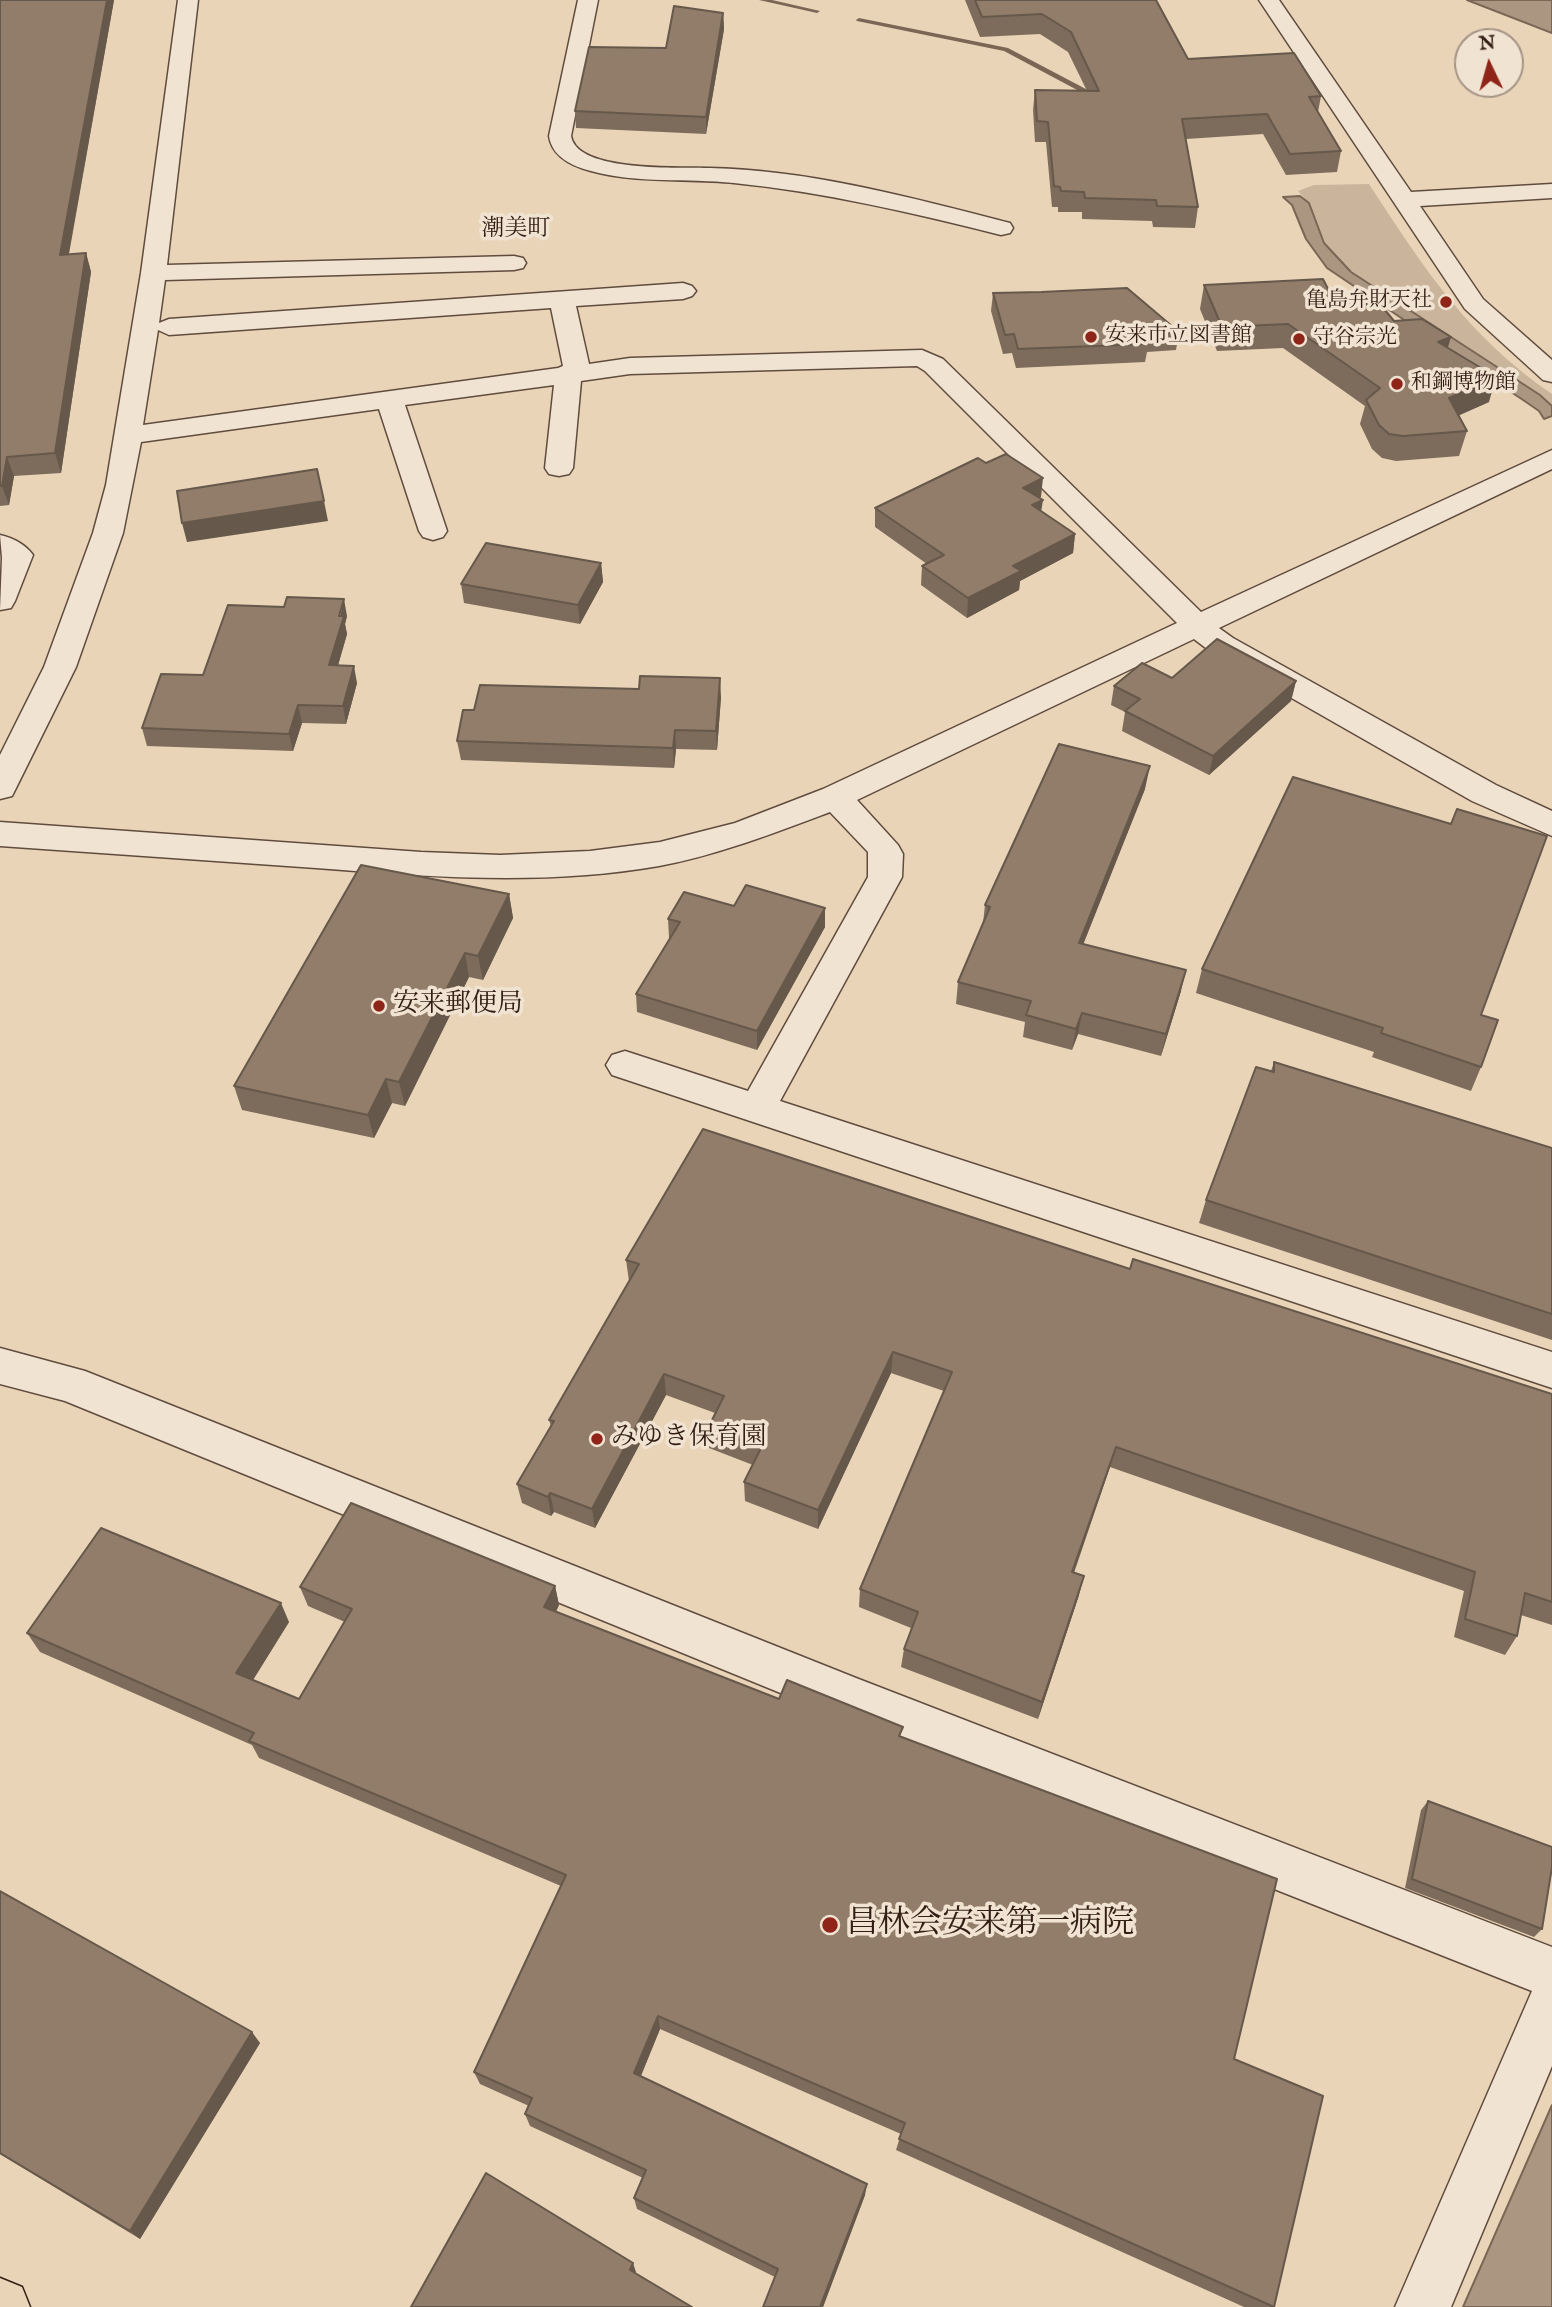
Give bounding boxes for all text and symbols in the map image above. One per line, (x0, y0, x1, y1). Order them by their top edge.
north arrow (1454, 28, 1524, 98)
text: N (1478, 31, 1497, 57)
district label: 潮美町 (482, 216, 550, 244)
place label: 亀島弁財天社 (1306, 289, 1432, 315)
marker: 亀島弁財天社 (1438, 294, 1454, 310)
place label: 安来市立図書館 (1105, 324, 1252, 350)
place label: 守谷宗光 (1313, 326, 1397, 352)
marker: 安来市立図書館 (1083, 329, 1099, 345)
marker: 守谷宗光 (1291, 331, 1307, 347)
place label: 和鋼博物館 (1411, 371, 1516, 397)
marker: 和鋼博物館 (1389, 376, 1405, 392)
place label: 安来郵便局 (393, 990, 523, 1022)
marker: 安来郵便局 (371, 998, 387, 1014)
place label: みゆき保育園 (611, 1423, 767, 1455)
marker: みゆき保育園 (589, 1431, 605, 1447)
place label: 昌林会安来第一病院 (846, 1906, 1134, 1944)
marker: 昌林会安来第一病院 (820, 1915, 840, 1935)

